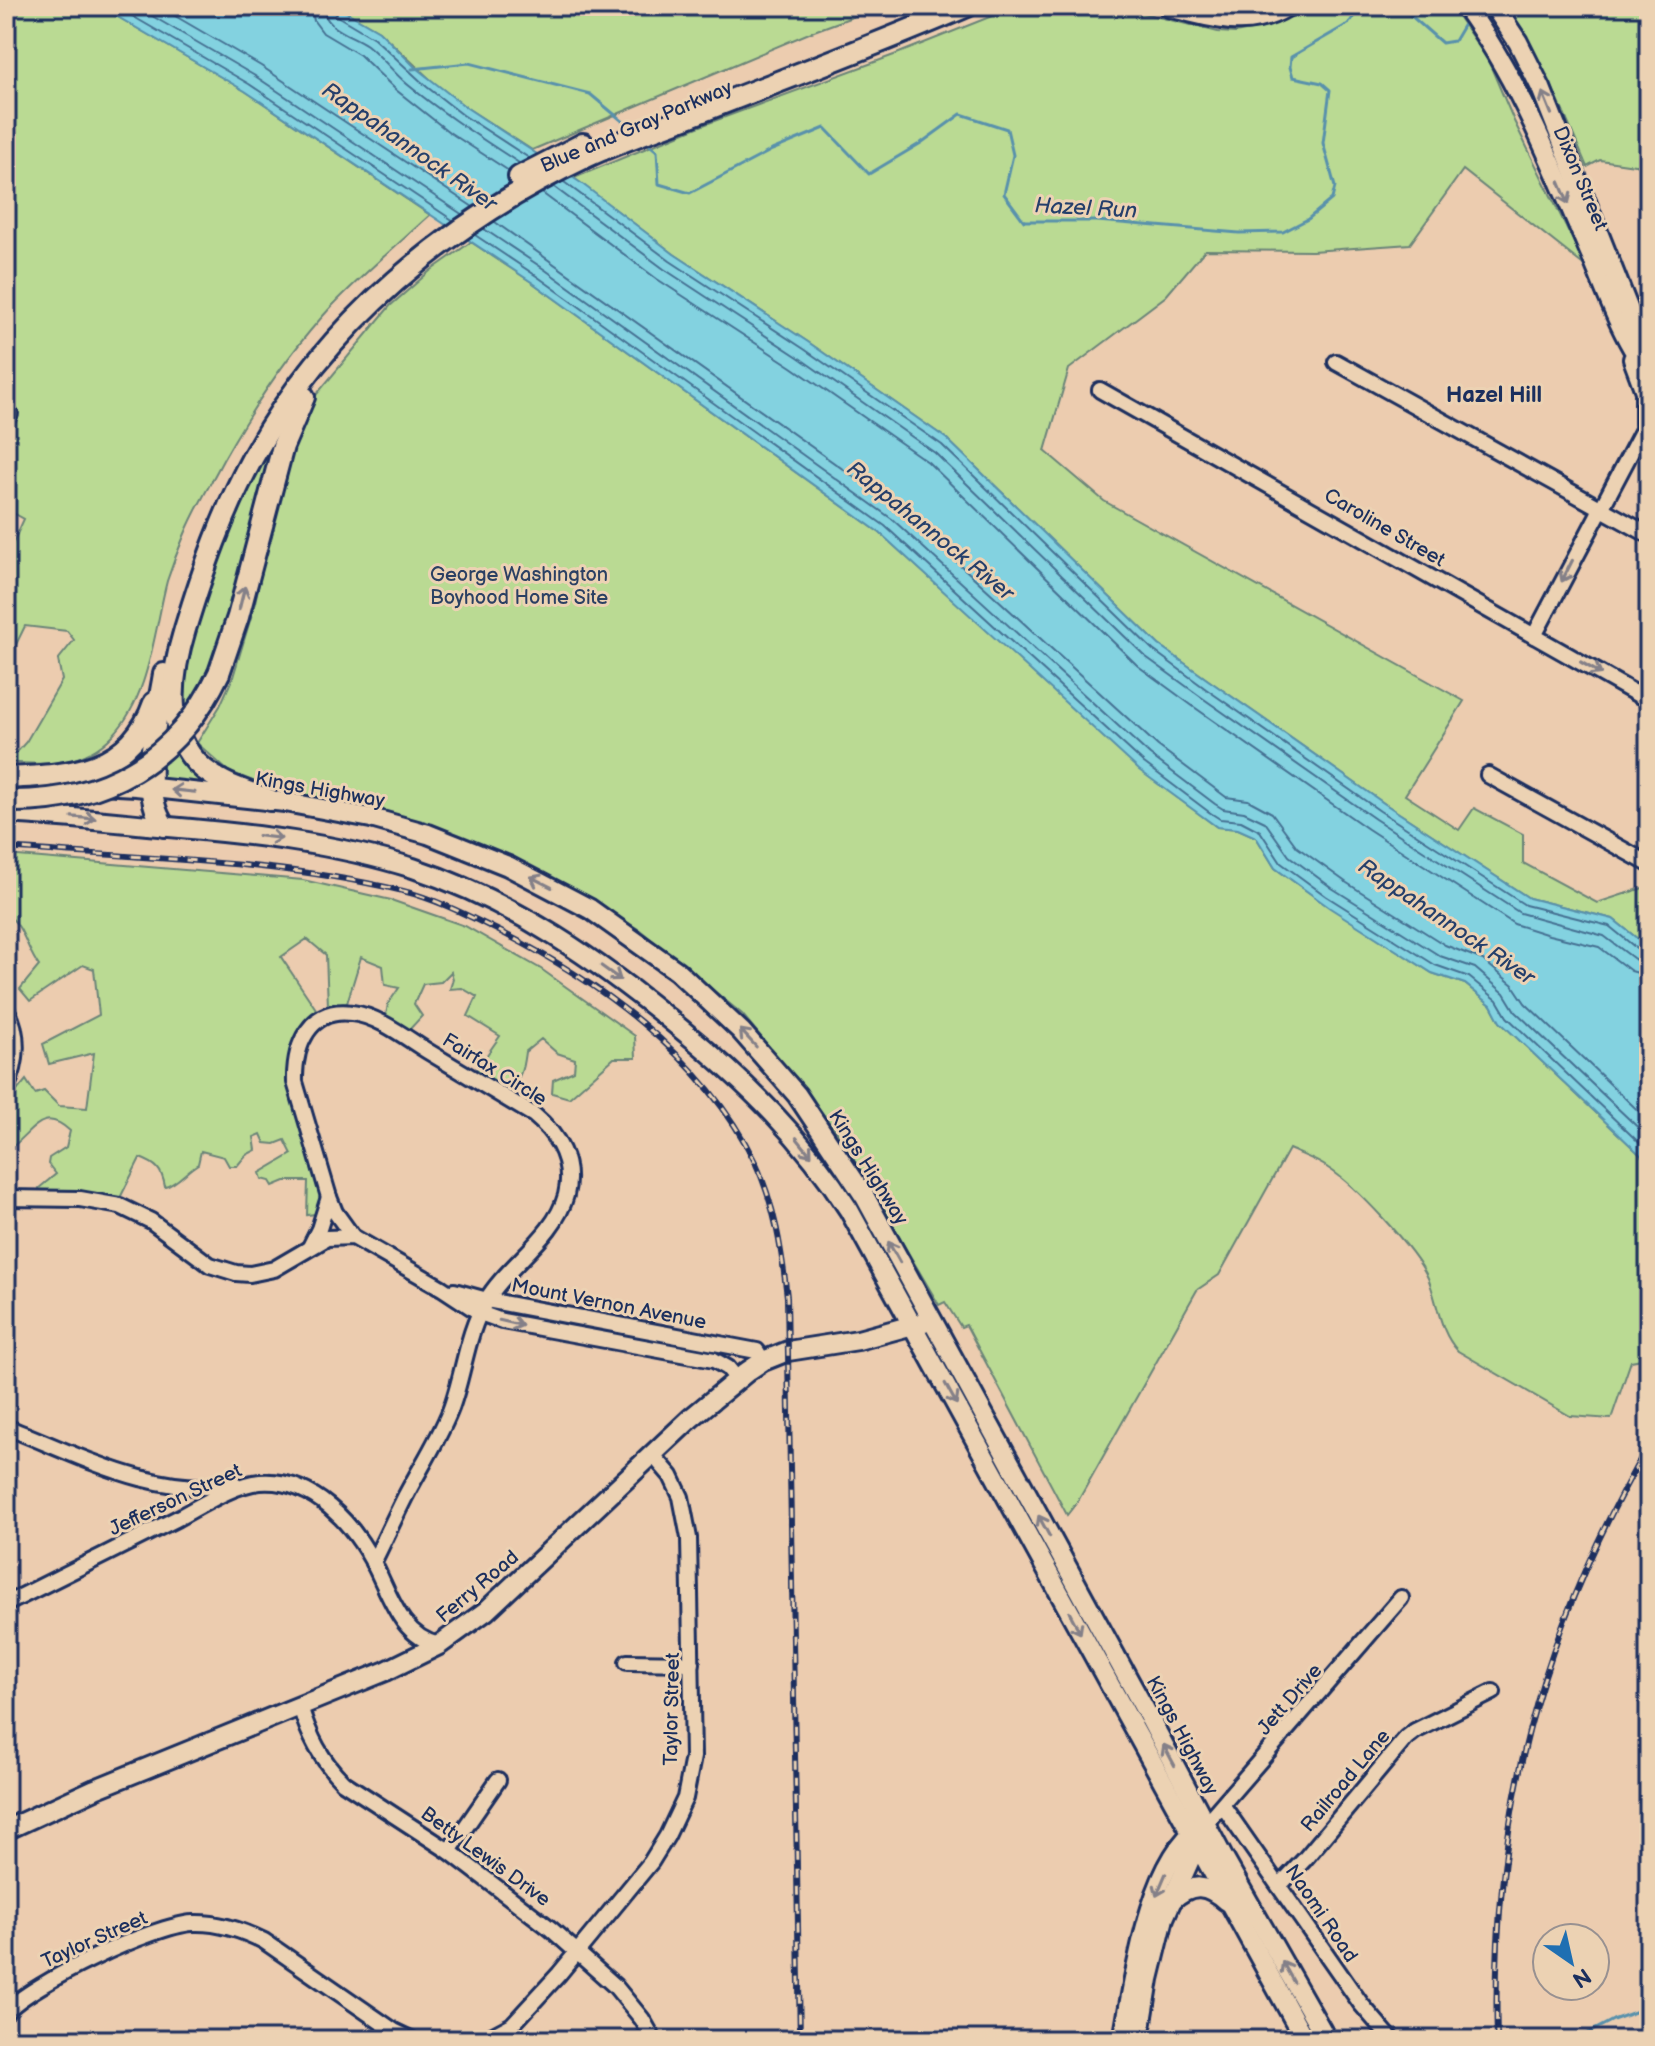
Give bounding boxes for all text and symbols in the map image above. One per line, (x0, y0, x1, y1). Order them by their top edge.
street label: Blue and Gray Parkway (537, 76, 736, 178)
water label: Rappahannock River (317, 77, 503, 219)
one-way arrow (1539, 91, 1553, 116)
street label: Dixon Street (1547, 123, 1613, 234)
one-way arrow (1558, 181, 1573, 205)
water label: Hazel Run (1034, 192, 1138, 225)
district label: Hazel Hill (1446, 382, 1542, 409)
water label: Rappahannock River (841, 455, 1021, 608)
street label: Caroline Street (1320, 483, 1449, 572)
one-way arrow (1559, 559, 1574, 583)
park label: George Washington Boyhood Home Site (430, 563, 608, 610)
one-way arrow (236, 586, 251, 612)
one-way arrow (1579, 661, 1603, 677)
street label: Kings Highway (253, 767, 386, 813)
one-way arrow (171, 784, 197, 799)
one-way arrow (70, 811, 97, 826)
one-way arrow (257, 830, 282, 845)
water label: Rappahannock River (1353, 853, 1541, 992)
one-way arrow (530, 874, 554, 890)
one-way arrow (600, 965, 622, 981)
street label: Fairfax Circle (438, 1028, 551, 1112)
one-way arrow (738, 1028, 757, 1048)
street label: Kings Highway (823, 1106, 913, 1229)
one-way arrow (795, 1136, 813, 1157)
one-way arrow (886, 1240, 902, 1264)
street label: Mount Vernon Avenue (509, 1273, 708, 1335)
one-way arrow (497, 1316, 523, 1331)
one-way arrow (944, 1382, 959, 1406)
street label: Jefferson Street (105, 1459, 246, 1541)
one-way arrow (1036, 1515, 1052, 1539)
street label: Ferry Road (432, 1545, 524, 1628)
one-way arrow (1068, 1610, 1083, 1634)
street label: Taylor Street (659, 1652, 685, 1766)
street label: Jett Drive (1252, 1659, 1327, 1740)
street label: Kings Highway (1141, 1672, 1223, 1799)
street label: Railroad Lane (1296, 1724, 1396, 1837)
one-way arrow (1160, 1743, 1176, 1767)
street label: Betty Lewis Drive (416, 1802, 555, 1912)
street label: Naomi Road (1280, 1860, 1363, 1967)
one-way arrow (1152, 1873, 1167, 1897)
street label: Taylor Street (38, 1906, 151, 1974)
north arrow (1531, 1922, 1611, 2002)
one-way arrow (1280, 1961, 1295, 1985)
text: N (1567, 1962, 1596, 1993)

